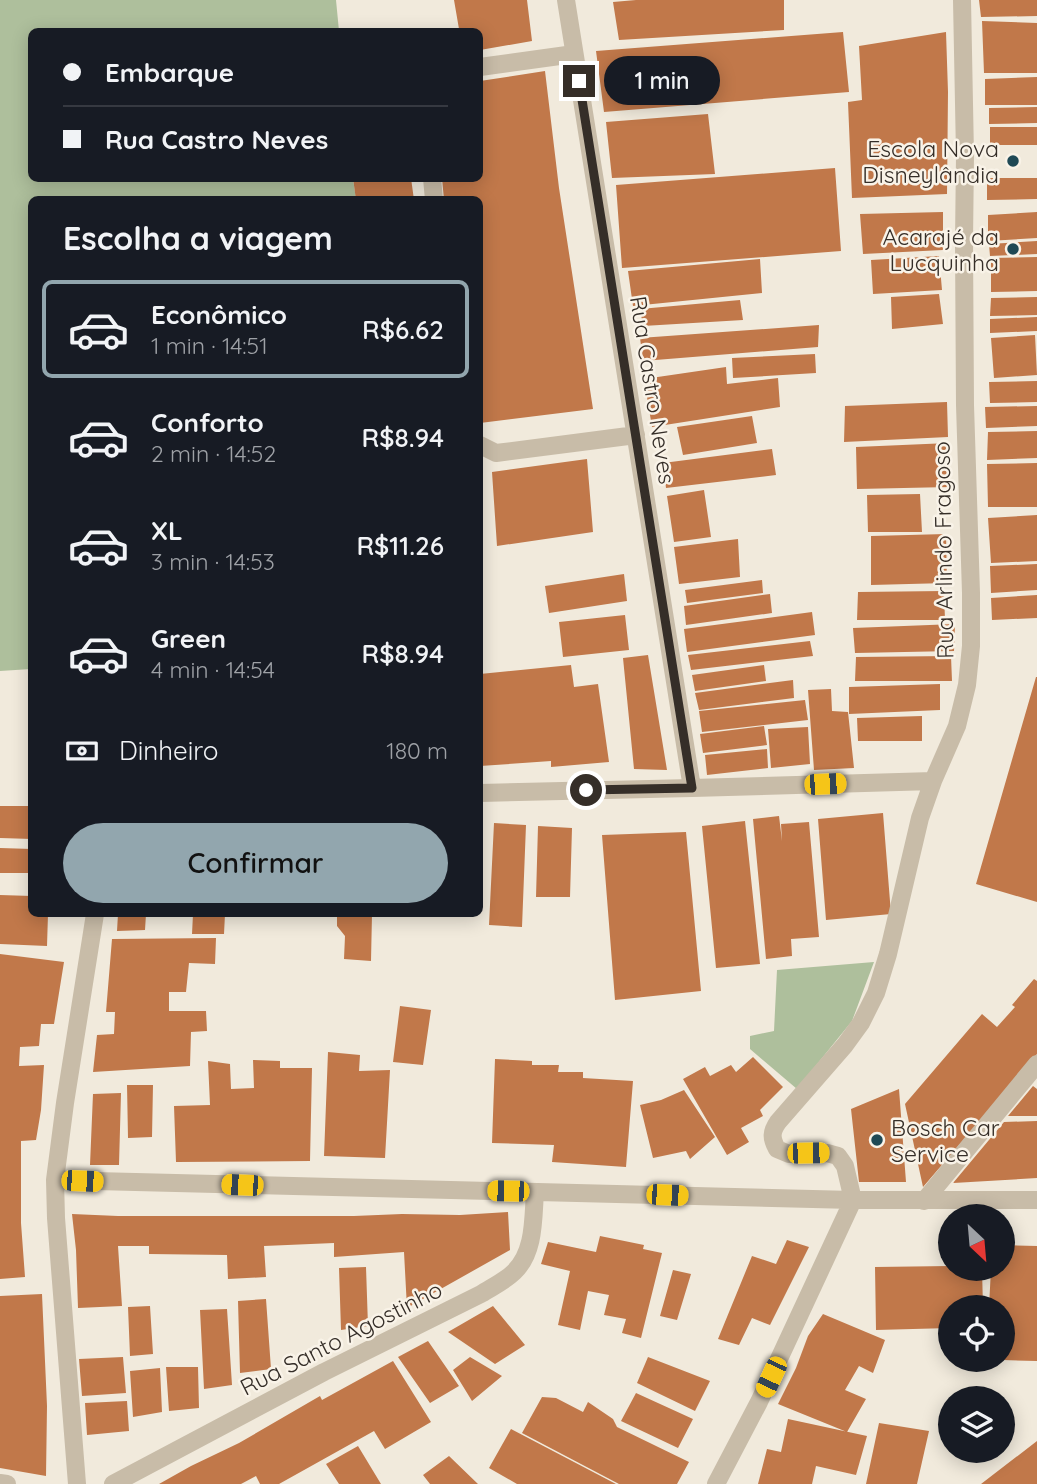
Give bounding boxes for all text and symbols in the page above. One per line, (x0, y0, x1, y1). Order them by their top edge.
text: Embarque (105, 56, 234, 89)
callout: 1 min (604, 56, 719, 106)
route end (563, 65, 595, 97)
text: 1 min (634, 66, 690, 95)
text: Rua Castro Neves (105, 123, 328, 156)
place label: Escola Nova Disneylândia (862, 134, 999, 189)
marker: Escola Nova Disneylândia (1005, 153, 1021, 169)
text: Escolha a viagem (63, 218, 333, 258)
place label: Acarajé da Lucquinha (882, 222, 999, 277)
marker: Acarajé da Lucquinha (1005, 241, 1021, 257)
street label: Rua Castro Neves (624, 294, 682, 486)
icon: car (67, 298, 130, 361)
text: Econômico (151, 298, 287, 331)
text: R$6.62 (362, 313, 444, 346)
text: 1 min · 14:51 (151, 331, 268, 360)
icon: car (67, 406, 130, 469)
text: Conforto (151, 406, 264, 439)
text: R$8.94 (362, 421, 444, 454)
text: 2 min · 14:52 (151, 439, 276, 468)
street label: Rua Arlindo Fragoso (927, 441, 959, 659)
icon: car (67, 514, 130, 577)
text: XL (151, 514, 183, 547)
text: R$11.26 (356, 529, 444, 562)
text: 3 min · 14:53 (151, 547, 275, 576)
icon: car (67, 622, 130, 685)
text: Green (151, 622, 226, 655)
text: R$8.94 (362, 637, 444, 670)
text: 4 min · 14:54 (151, 655, 275, 684)
icon: cash (63, 732, 101, 770)
text: Dinheiro (119, 734, 218, 767)
text: 180 m (386, 736, 448, 765)
car (804, 773, 847, 795)
route start (570, 774, 602, 806)
button: Confirmar (63, 823, 448, 903)
place label: Bosch Car Service (891, 1113, 1000, 1168)
marker: Bosch Car Service (869, 1132, 885, 1148)
car (787, 1142, 830, 1164)
car (61, 1170, 104, 1192)
car (221, 1174, 264, 1196)
car (487, 1180, 530, 1202)
car (646, 1184, 689, 1206)
north arrow (938, 1204, 1015, 1281)
map controls (938, 1204, 1015, 1463)
street label: Rua Santo Agostinho (235, 1274, 447, 1402)
button: locate (938, 1295, 1015, 1372)
car (753, 1354, 790, 1400)
button: layers (938, 1386, 1015, 1463)

